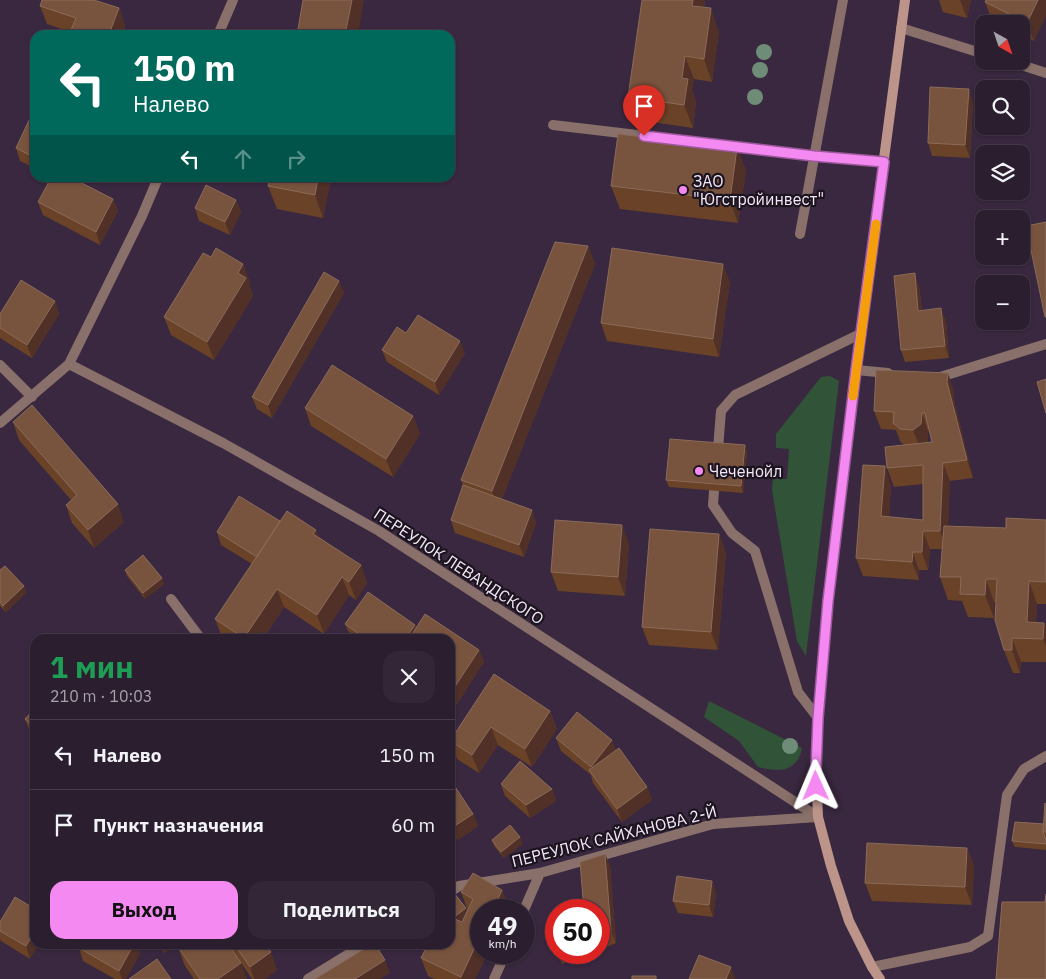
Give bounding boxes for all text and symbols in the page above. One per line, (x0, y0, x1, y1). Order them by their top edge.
north arrow (975, 15, 1030, 70)
map controls (975, 15, 1030, 330)
text: 150 m (133, 45, 236, 91)
icon: left (50, 50, 115, 115)
button: search (975, 80, 1030, 135)
pin (623, 85, 665, 136)
text: Налево (133, 89, 210, 118)
icon: arrive (630, 92, 658, 120)
icon: left (176, 145, 204, 173)
icon: ahead (229, 145, 257, 173)
icon: right (282, 145, 310, 173)
button: layers (975, 145, 1030, 200)
place label: ЗАО "Югстройинвест" (693, 171, 824, 209)
marker: ЗАО "Югстройинвест" (677, 184, 689, 196)
button: + (975, 210, 1030, 265)
button: − (975, 275, 1030, 330)
place label: Чеченойл (709, 461, 782, 481)
marker: Чеченойл (693, 465, 705, 477)
street label: ПЕРЕУЛОК ЛЕВАНДСКОГО (370, 504, 548, 628)
text: 1 мин (50, 647, 134, 686)
button: close (383, 651, 435, 703)
text: 210 m · 10:03 (50, 686, 152, 706)
icon: left (50, 741, 78, 769)
text: Налево (93, 743, 162, 767)
text: 150 m (380, 743, 435, 767)
position arrow (789, 759, 841, 811)
street label: ПЕРЕУЛОК САЙХАНОВА 2-Й (509, 801, 719, 871)
icon: arrive (50, 811, 78, 839)
text: Пункт назначения (93, 813, 264, 837)
text: 60 m (391, 813, 435, 837)
button: Выход (50, 881, 238, 939)
button: Поделиться (248, 881, 435, 939)
speed limit sign: 50 (545, 899, 610, 964)
text: 49 (487, 909, 518, 942)
text: km/h (488, 936, 517, 951)

